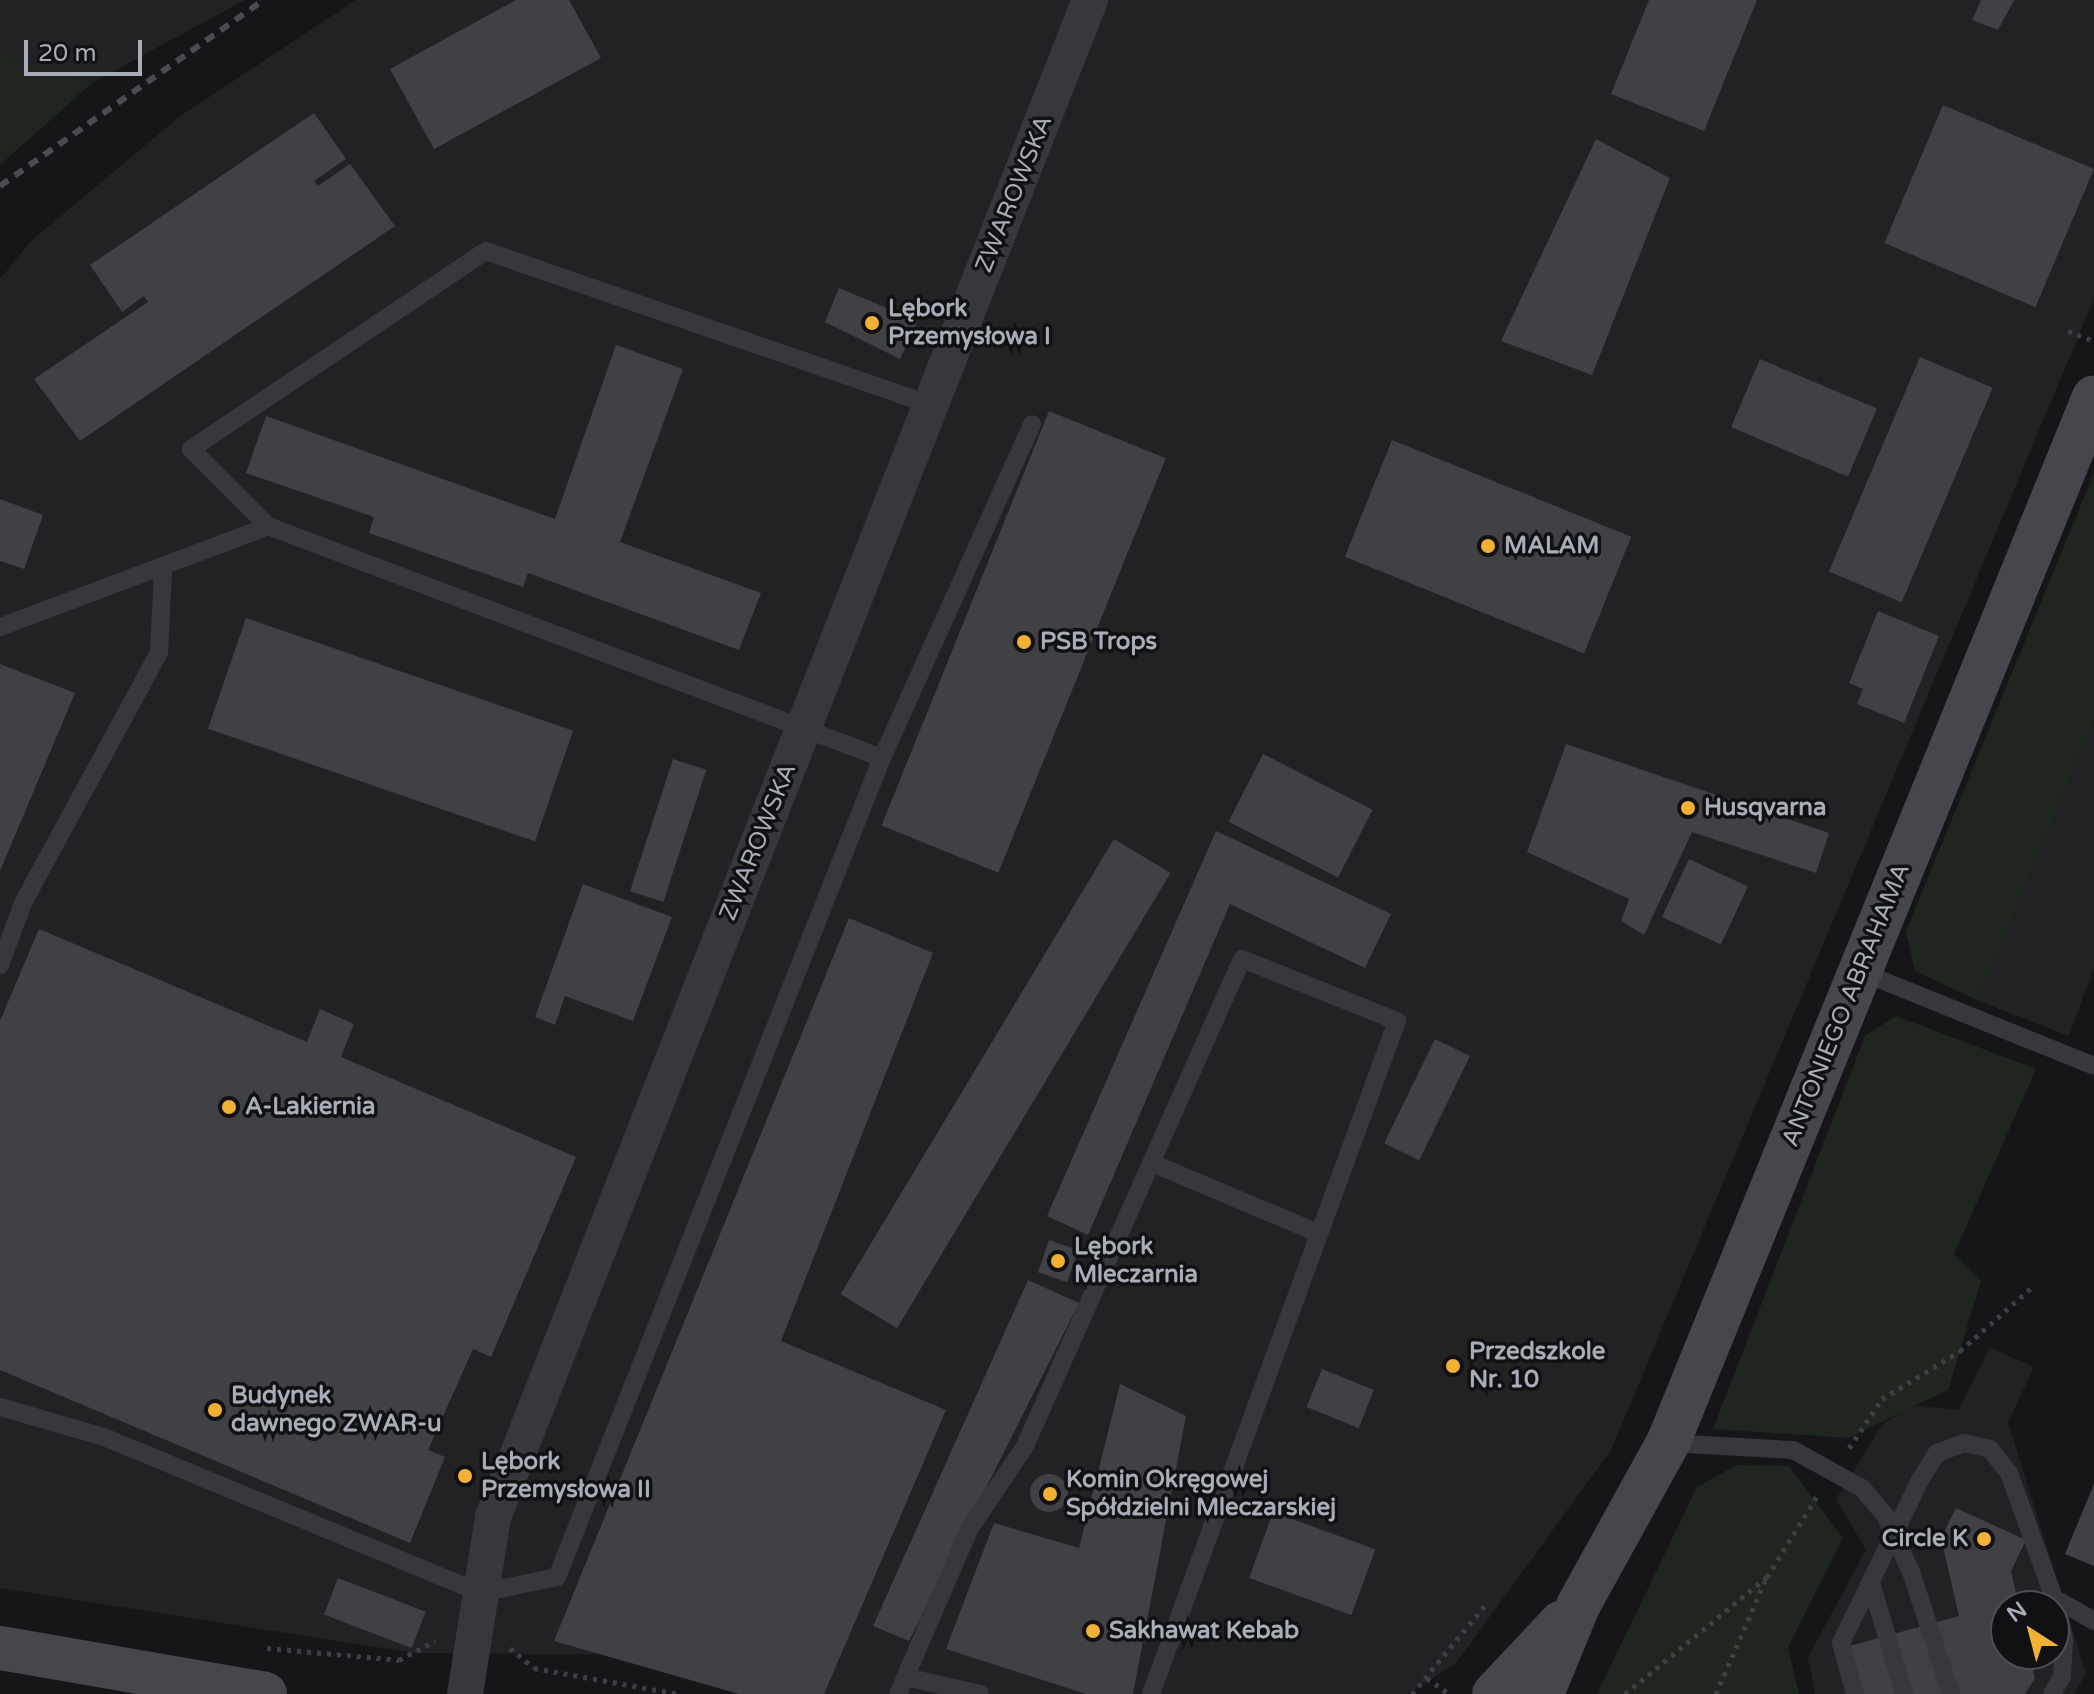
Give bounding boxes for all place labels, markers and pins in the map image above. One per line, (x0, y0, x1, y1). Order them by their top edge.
place label: Lębork Przemysłowa I (888, 295, 1051, 351)
marker: Lębork Przemysłowa I (863, 314, 881, 332)
place label: MALAM (1504, 532, 1600, 560)
marker: MALAM (1479, 537, 1497, 555)
place label: PSB Trops (1040, 628, 1157, 656)
marker: PSB Trops (1015, 633, 1033, 651)
place label: Husqvarna (1704, 794, 1826, 822)
marker: Husqvarna (1679, 799, 1697, 817)
place label: A-Lakiernia (245, 1093, 376, 1121)
marker: A-Lakiernia (220, 1098, 238, 1116)
place label: Lębork Mleczarnia (1074, 1233, 1198, 1289)
marker: Lębork Mleczarnia (1049, 1252, 1067, 1270)
place label: Przedszkole Nr. 10 (1469, 1338, 1605, 1394)
marker: Przedszkole Nr. 10 (1444, 1357, 1462, 1375)
place label: Budynek dawnego ZWAR-u (231, 1382, 442, 1438)
marker: Budynek dawnego ZWAR-u (206, 1401, 224, 1419)
place label: Lębork Przemysłowa II (481, 1448, 651, 1504)
place label: Komin Okręgowej Spółdzielni Mleczarskiej (1066, 1466, 1336, 1522)
marker: Lębork Przemysłowa II (456, 1467, 474, 1485)
marker: Komin Okręgowej Spółdzielni Mleczarskiej (1041, 1485, 1059, 1503)
place label: Circle K (1882, 1525, 1968, 1553)
marker: Circle K (1975, 1530, 1993, 1548)
place label: Sakhawat Kebab (1109, 1617, 1299, 1645)
marker: Sakhawat Kebab (1084, 1622, 1102, 1640)

